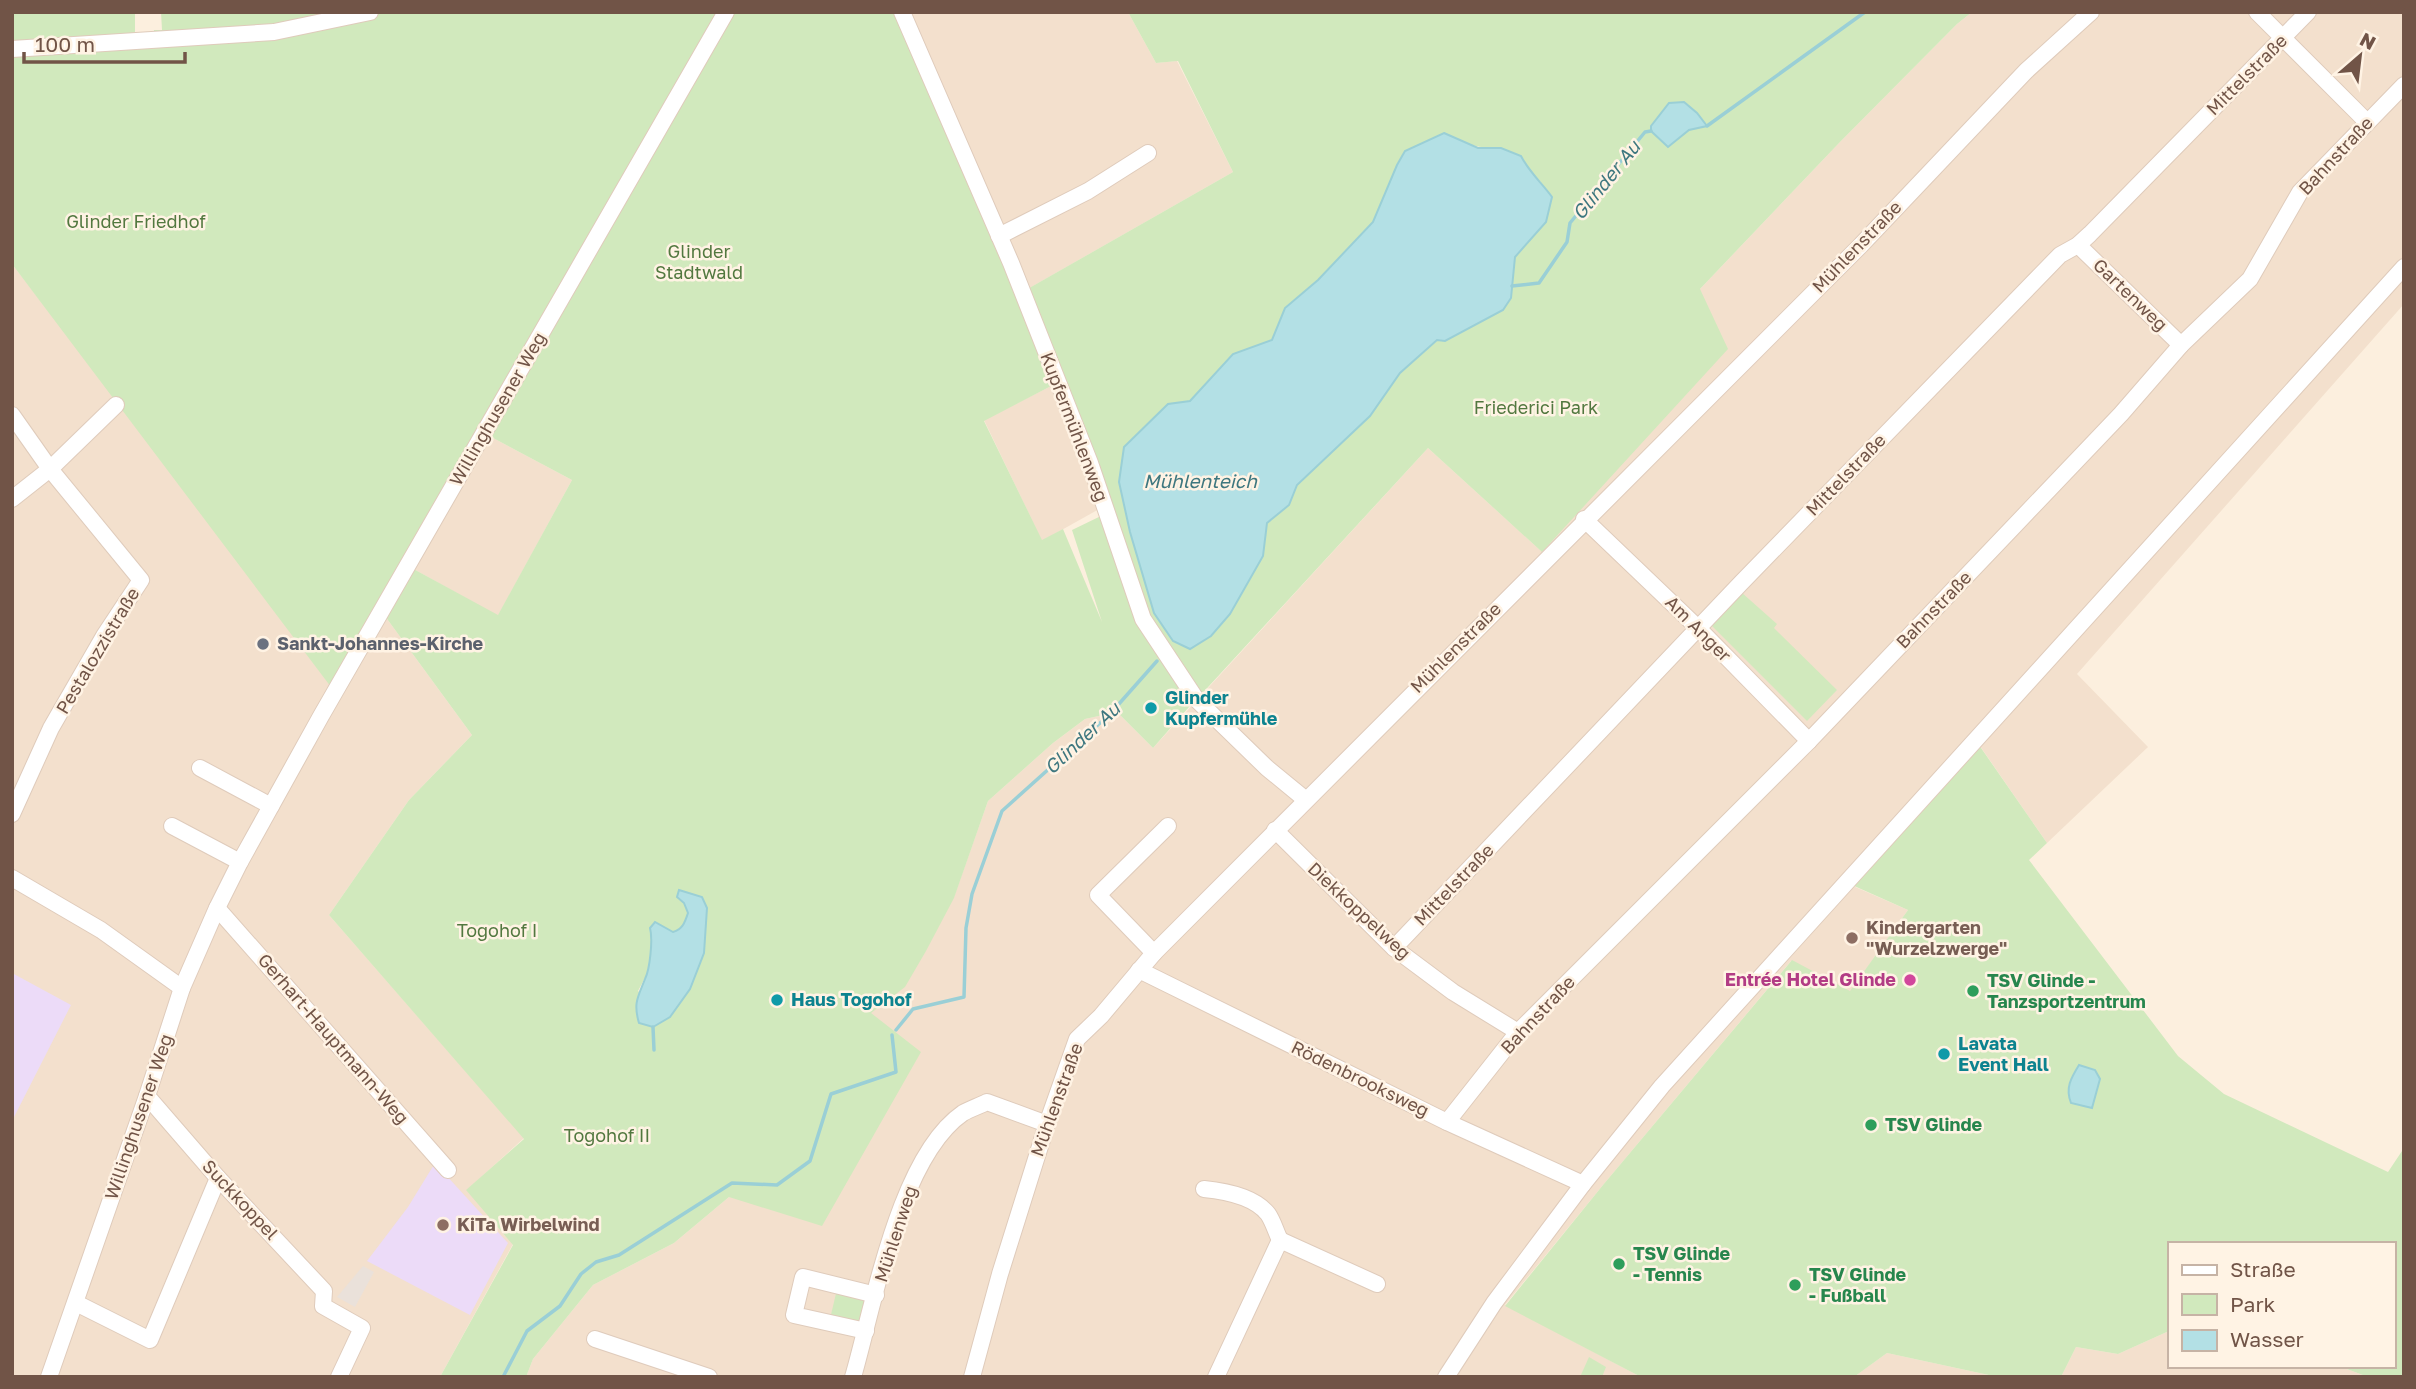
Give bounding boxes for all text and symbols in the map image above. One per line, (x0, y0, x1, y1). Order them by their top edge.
scale bar (24, 21, 186, 65)
north arrow (2325, 21, 2395, 91)
text: N (2356, 27, 2380, 54)
street label: Mittelstraße (2201, 29, 2291, 119)
text: 100 m (35, 31, 95, 57)
street label: Bahnstraße (2293, 112, 2377, 199)
water label: Glinder Au (1567, 134, 1645, 224)
street label: Mühlenstraße (1807, 196, 1906, 297)
park label: Glinder Friedhof (66, 210, 206, 232)
park label: Glinder Stadtwald (655, 240, 743, 283)
street label: Gartenweg (2089, 253, 2172, 335)
street label: Willinghusener Weg (444, 328, 550, 489)
street label: Kupfermühlenweg (1036, 349, 1114, 505)
park label: Friederici Park (1474, 396, 1598, 418)
street label: Mittelstraße (1801, 429, 1890, 520)
water label: Mühlenteich (1143, 469, 1258, 492)
street label: Bahnstraße (1891, 566, 1976, 653)
street label: Pestalozzistraße (51, 583, 143, 718)
street label: Am Anger (1661, 591, 1736, 666)
street label: Mühlenstraße (1405, 597, 1505, 697)
place label: Sankt-Johannes-Kirche (277, 632, 484, 654)
marker: Sankt-Johannes-Kirche (255, 636, 271, 652)
place label: Glinder Kupfermühle (1165, 686, 1278, 729)
water label: Glinder Au (1039, 696, 1125, 778)
marker: Glinder Kupfermühle (1143, 700, 1159, 716)
street label: Mittelstraße (1409, 839, 1498, 930)
street label: Diekkoppelweg (1304, 857, 1416, 964)
place label: Kindergarten "Wurzelzwerge" (1866, 916, 2007, 959)
park label: Togohof I (457, 919, 537, 941)
marker: Kindergarten "Wurzelzwerge" (1844, 930, 1860, 946)
street label: Gerhart-Hauptmann-Weg (254, 949, 414, 1128)
place label: Entrée Hotel Glinde (1725, 968, 1896, 990)
place label: TSV Glinde - Tanzsportzentrum (1987, 969, 2146, 1012)
street label: Bahnstraße (1495, 971, 1579, 1058)
marker: Entrée Hotel Glinde (1902, 972, 1918, 988)
marker: TSV Glinde - Tanzsportzentrum (1965, 983, 1981, 999)
place label: Haus Togohof (791, 988, 912, 1010)
marker: Haus Togohof (769, 992, 785, 1008)
street label: Willinghusener Weg (99, 1031, 177, 1202)
place label: Lavata Event Hall (1958, 1032, 2049, 1075)
street label: Rödenbrooksweg (1288, 1035, 1433, 1121)
street label: Mühlenstraße (1025, 1040, 1087, 1159)
marker: Lavata Event Hall (1936, 1046, 1952, 1062)
place label: TSV Glinde (1885, 1113, 1982, 1135)
marker: TSV Glinde (1863, 1117, 1879, 1133)
park label: Togohof II (564, 1124, 650, 1146)
street label: Suckkoppel (198, 1155, 283, 1244)
street label: Mühlenweg (869, 1183, 921, 1285)
place label: KiTa Wirbelwind (457, 1213, 600, 1235)
marker: KiTa Wirbelwind (435, 1217, 451, 1233)
place label: TSV Glinde - Tennis (1633, 1242, 1730, 1285)
legend (2168, 1242, 2395, 1368)
marker: TSV Glinde - Tennis (1611, 1256, 1627, 1272)
text: Straße (2230, 1256, 2296, 1282)
place label: TSV Glinde - Fußball (1809, 1263, 1906, 1306)
marker: TSV Glinde - Fußball (1787, 1277, 1803, 1293)
text: Park (2230, 1291, 2276, 1317)
text: Wasser (2230, 1326, 2304, 1352)

